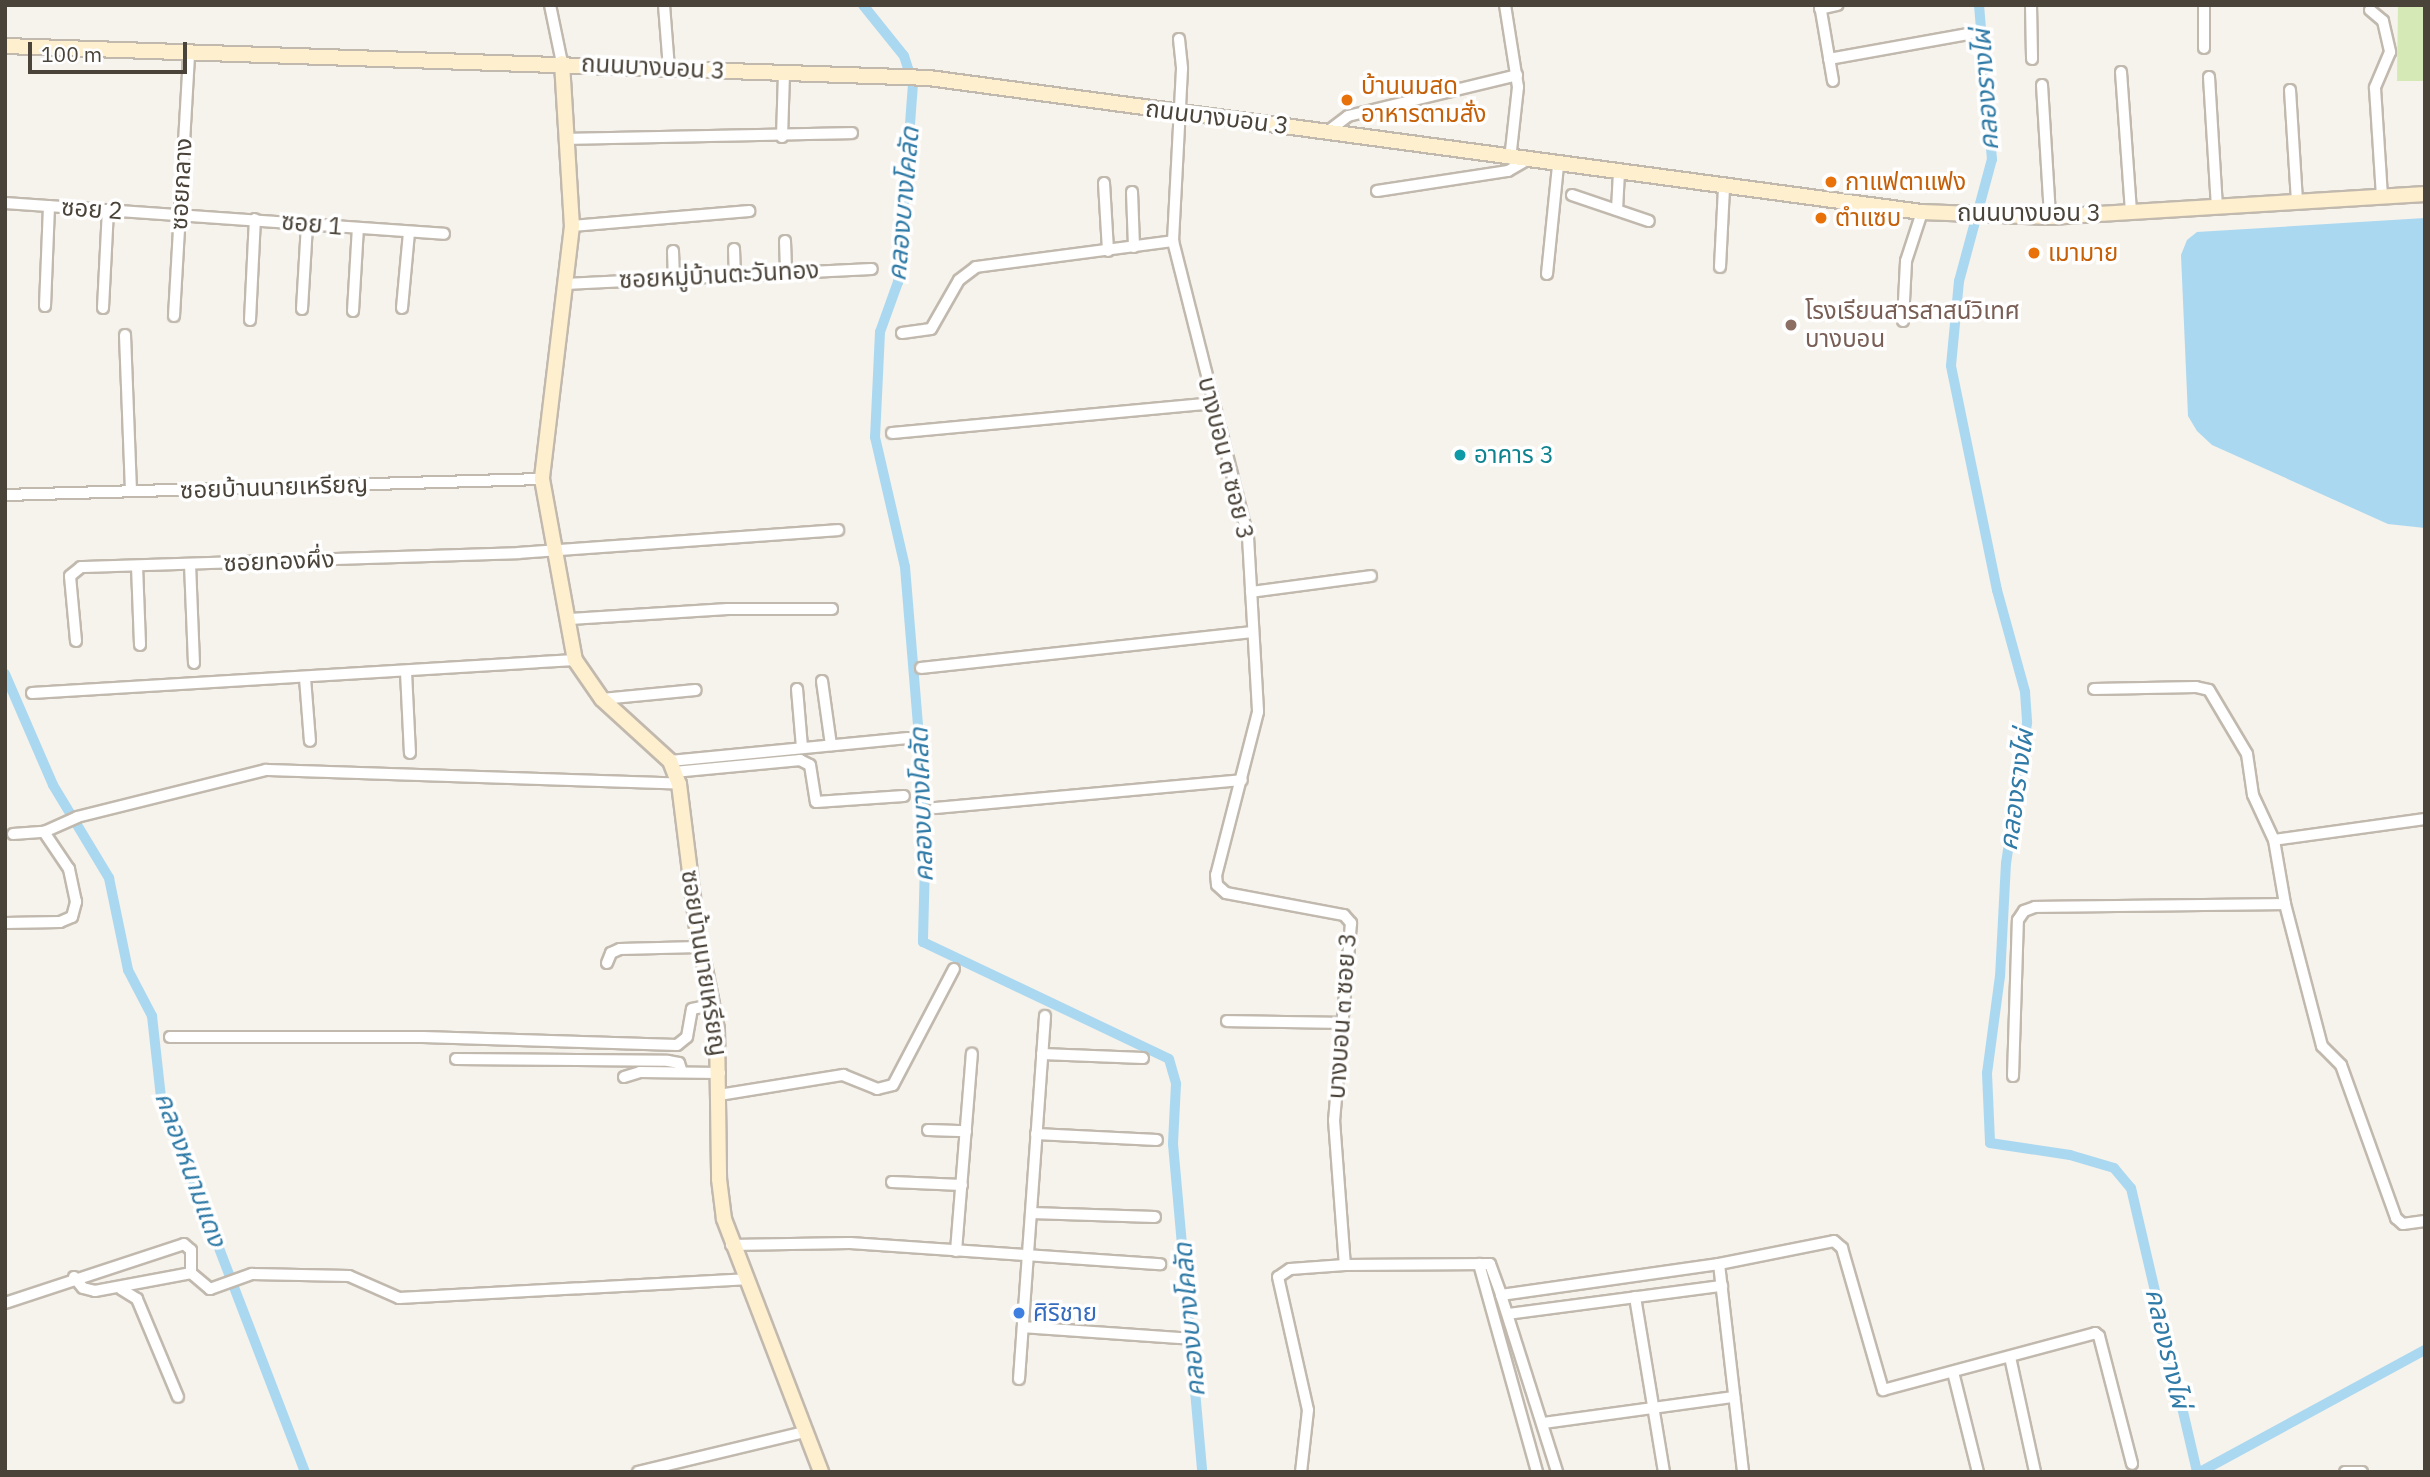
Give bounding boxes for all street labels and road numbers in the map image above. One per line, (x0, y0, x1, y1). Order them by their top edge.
street label: ถนนบางบอน 3 (580, 49, 726, 85)
street label: ถนนบางบอน 3 (1144, 94, 1290, 140)
street label: ซอยกลาง (164, 137, 198, 231)
street label: ซอย 2 (60, 192, 124, 226)
street label: ถนนบางบอน 3 (1957, 199, 2101, 227)
street label: ซอย 1 (280, 207, 344, 241)
street label: ซอยหมู่บ้านตะวันทอง (618, 255, 820, 295)
street label: บางบอน ๓ ซอย 3 (1192, 374, 1260, 542)
street label: ซอยบ้านนายเหรียญ (180, 469, 368, 505)
street label: ซอยทองผึ่ง (223, 545, 335, 577)
street label: ซอยบ้านนายเหรียญ (675, 868, 733, 1058)
street label: บางบอน ๓ ซอย 3 (1322, 932, 1362, 1100)

